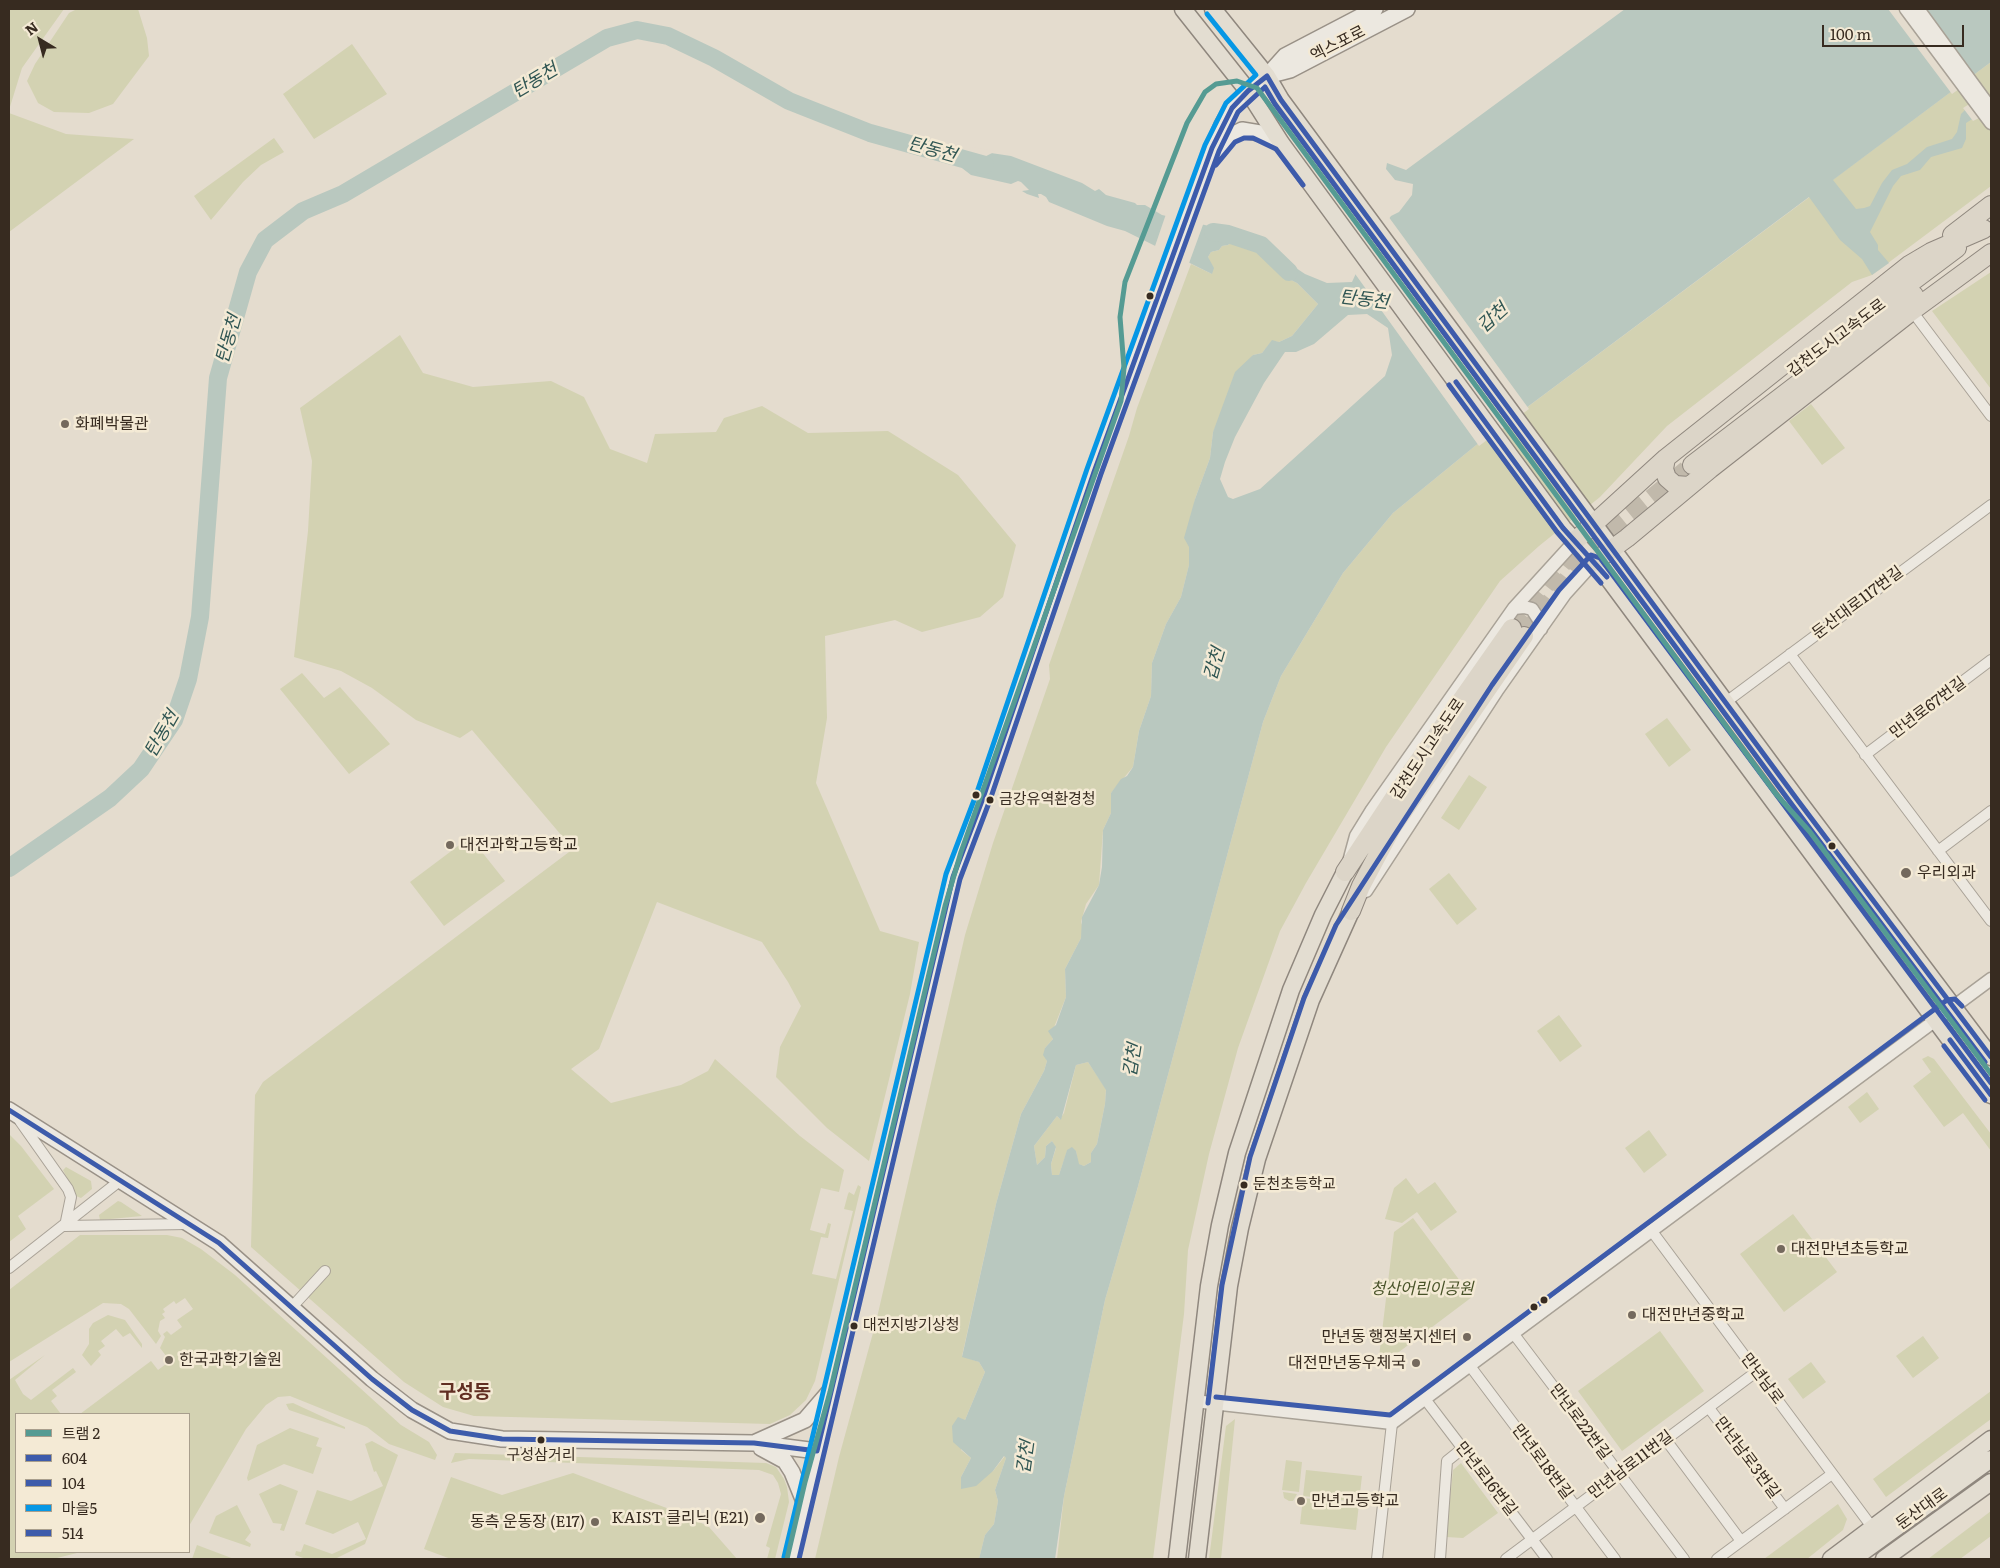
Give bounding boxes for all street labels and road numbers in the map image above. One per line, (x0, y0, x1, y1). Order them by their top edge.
street label: 엑스포로 (1307, 22, 1369, 66)
street label: 갑천도시고속도로 (1784, 295, 1890, 381)
street label: 둔산대로117번길 (1809, 563, 1907, 643)
street label: 만년로67번길 (1886, 673, 1970, 743)
street label: 갑천도시고속도로 (1387, 695, 1469, 803)
street label: 만년남로 (1737, 1350, 1787, 1408)
street label: 만년로22번길 (1545, 1380, 1615, 1464)
street label: 만년남로3번길 (1710, 1413, 1784, 1503)
street label: 만년로18번길 (1508, 1421, 1576, 1503)
street label: 만년남로11번길 (1585, 1427, 1677, 1503)
street label: 만년로16번길 (1451, 1438, 1521, 1520)
street label: 둔산대로 (1893, 1484, 1951, 1534)

